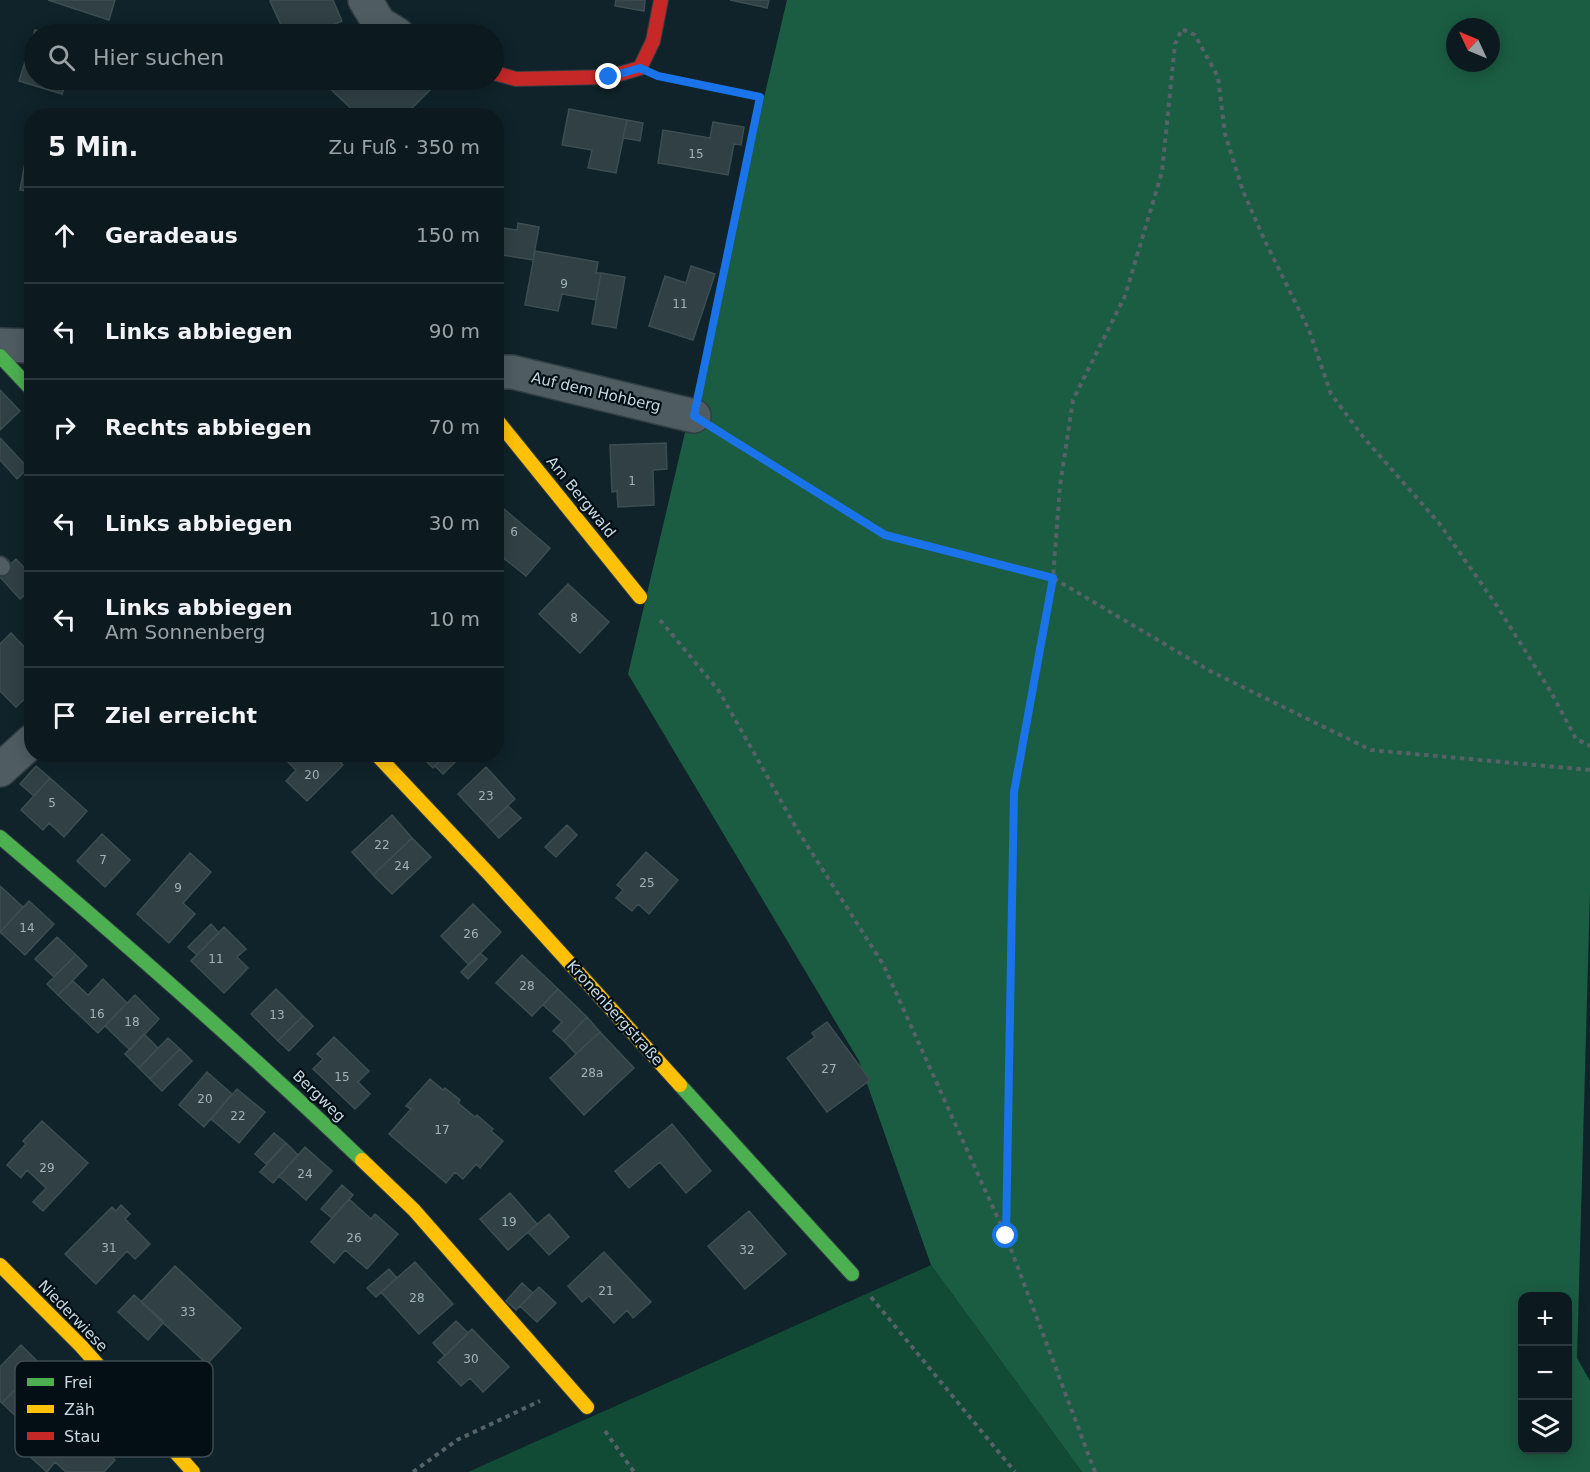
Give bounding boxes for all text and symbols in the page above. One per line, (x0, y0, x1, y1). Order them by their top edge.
north arrow (1446, 18, 1500, 72)
search box (24, 24, 504, 90)
icon: search (45, 41, 78, 74)
text: Hier suchen (93, 45, 224, 70)
route end (595, 63, 621, 89)
text: 5 Min. (48, 132, 138, 162)
text: Zu Fuß · 350 m (328, 135, 480, 159)
house number: 15 (688, 147, 704, 161)
icon: ahead (48, 219, 81, 252)
text: Geradeaus (105, 223, 238, 248)
text: 150 m (416, 223, 480, 247)
house number: 9 (560, 277, 568, 291)
house number: 11 (672, 297, 688, 311)
icon: left (48, 315, 81, 348)
text: Links abbiegen (105, 319, 293, 344)
text: 90 m (429, 319, 480, 343)
street label: Auf dem Hohberg (530, 368, 662, 416)
icon: right (48, 411, 81, 444)
text: Rechts abbiegen (105, 415, 312, 440)
text: 70 m (429, 415, 480, 439)
street label: Am Bergwald (543, 453, 619, 541)
house number: 1 (628, 474, 636, 488)
icon: left (48, 507, 81, 540)
text: Links abbiegen (105, 511, 293, 536)
text: 30 m (429, 511, 480, 535)
house number: 6 (510, 525, 518, 539)
text: Links abbiegen (105, 595, 293, 620)
icon: left (48, 603, 81, 636)
text: 10 m (429, 607, 480, 631)
house number: 8 (570, 611, 578, 625)
text: Am Sonnenberg (105, 620, 265, 644)
icon: arrive (48, 699, 81, 732)
text: Ziel erreicht (105, 703, 257, 728)
house number: 20 (304, 768, 320, 782)
house number: 23 (478, 789, 494, 803)
house number: 5 (48, 796, 56, 810)
house number: 22 (374, 838, 390, 852)
house number: 7 (99, 853, 107, 867)
house number: 24 (394, 859, 410, 873)
house number: 25 (639, 876, 655, 890)
house number: 9 (174, 881, 182, 895)
house number: 14 (19, 921, 35, 935)
house number: 26 (463, 927, 479, 941)
house number: 11 (208, 952, 224, 966)
street label: Kronenbergstraße (563, 957, 667, 1069)
house number: 28 (519, 979, 535, 993)
house number: 16 (89, 1007, 105, 1021)
house number: 13 (269, 1008, 285, 1022)
house number: 18 (124, 1015, 140, 1029)
house number: 27 (821, 1062, 837, 1076)
house number: 28a (581, 1066, 603, 1080)
street label: Bergweg (289, 1067, 349, 1125)
house number: 15 (334, 1070, 350, 1084)
house number: 20 (197, 1092, 213, 1106)
house number: 22 (230, 1109, 246, 1123)
house number: 17 (434, 1123, 450, 1137)
house number: 29 (39, 1161, 55, 1175)
house number: 24 (297, 1167, 313, 1181)
house number: 19 (501, 1215, 517, 1229)
route start (992, 1222, 1018, 1248)
house number: 26 (346, 1231, 362, 1245)
house number: 31 (101, 1241, 117, 1255)
house number: 32 (739, 1243, 755, 1257)
street label: Niederwiese (34, 1277, 112, 1355)
house number: 21 (598, 1284, 614, 1298)
house number: 28 (409, 1291, 425, 1305)
map controls (1518, 1292, 1572, 1454)
button: + (1518, 1292, 1572, 1346)
house number: 33 (180, 1305, 196, 1319)
button: − (1518, 1346, 1572, 1400)
house number: 30 (463, 1352, 479, 1366)
legend (15, 1361, 213, 1457)
text: Frei (64, 1373, 93, 1392)
text: Zäh (64, 1400, 95, 1419)
button: layers (1518, 1400, 1572, 1454)
text: Stau (64, 1427, 100, 1446)

